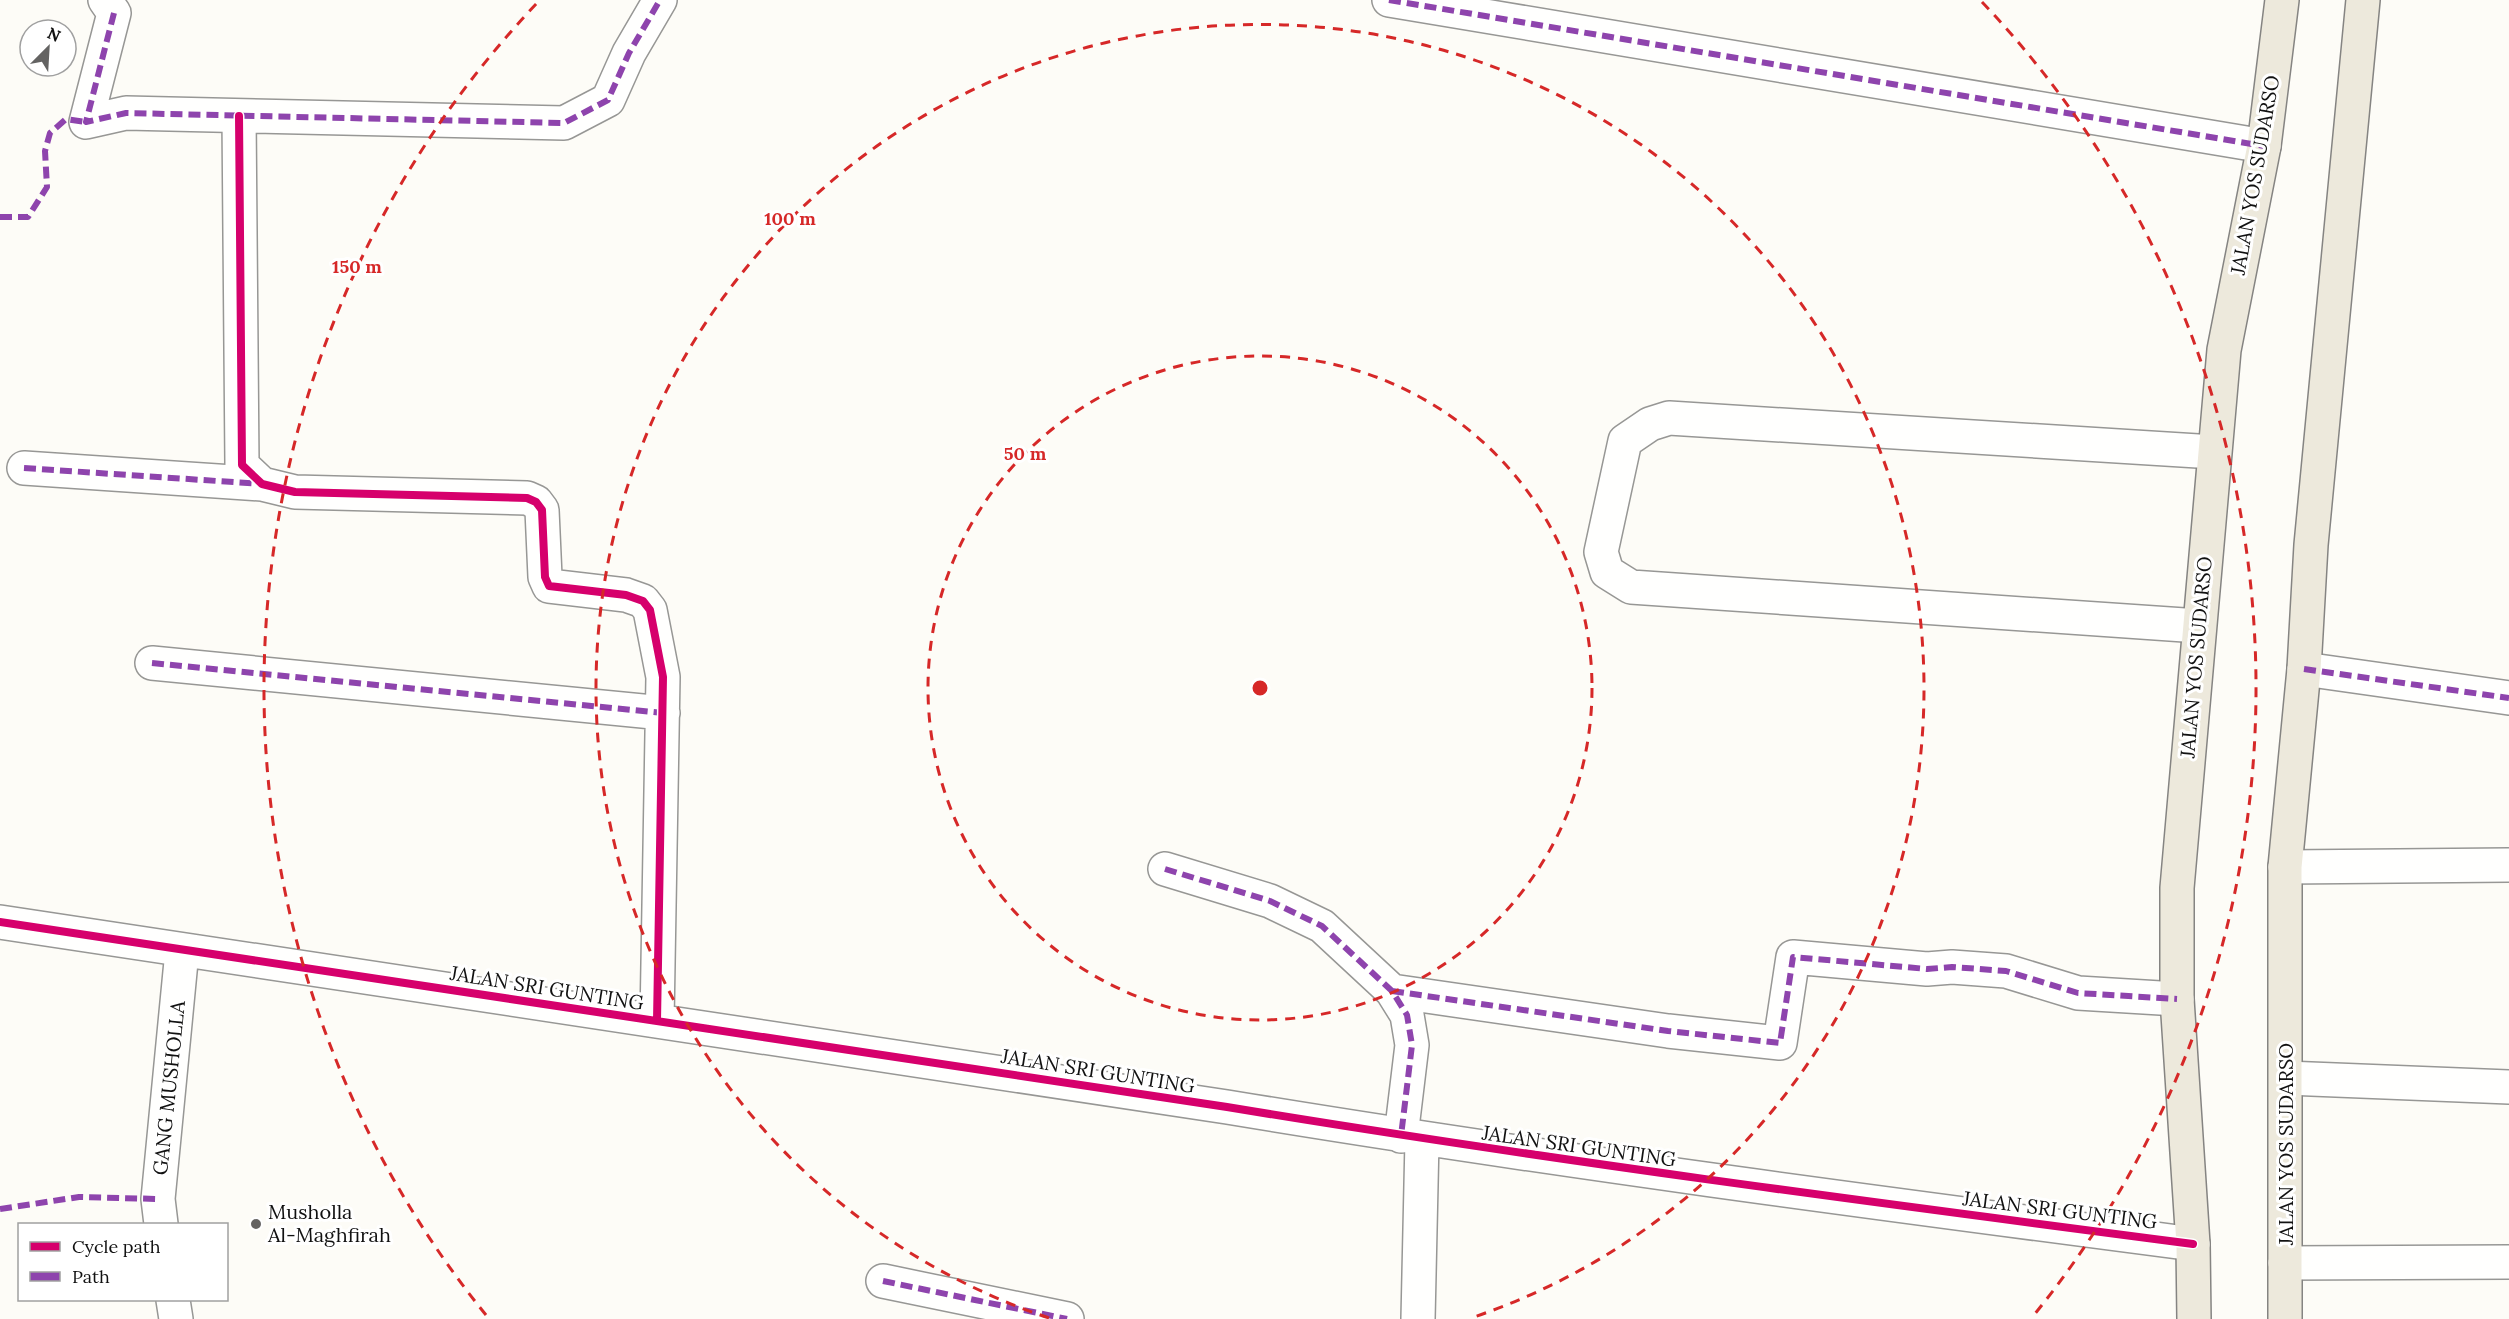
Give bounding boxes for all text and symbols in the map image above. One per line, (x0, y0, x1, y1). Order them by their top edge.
north arrow (18, 18, 78, 78)
text: N (44, 23, 64, 46)
street label: JALAN YOS SUDARSO (2224, 73, 2284, 278)
text: 100 m (764, 207, 816, 230)
text: 150 m (332, 255, 382, 278)
text: 50 m (1004, 442, 1047, 465)
street label: JALAN YOS SUDARSO (2174, 555, 2217, 760)
centre of rings (1250, 678, 1270, 698)
street label: JALAN SRI GUNTING (448, 960, 646, 1015)
street label: GANG MUSHOLLA (147, 999, 190, 1176)
street label: JALAN SRI GUNTING (999, 1043, 1197, 1098)
street label: JALAN YOS SUDARSO (2273, 1043, 2298, 1246)
street label: JALAN SRI GUNTING (1480, 1119, 1678, 1171)
street label: JALAN SRI GUNTING (1961, 1185, 2159, 1234)
place label: Musholla Al-Maghfirah (267, 1199, 391, 1247)
marker: Musholla Al-Maghfirah (249, 1217, 263, 1231)
legend (18, 1223, 228, 1301)
text: Cycle path (72, 1235, 161, 1258)
text: Path (72, 1265, 110, 1288)

